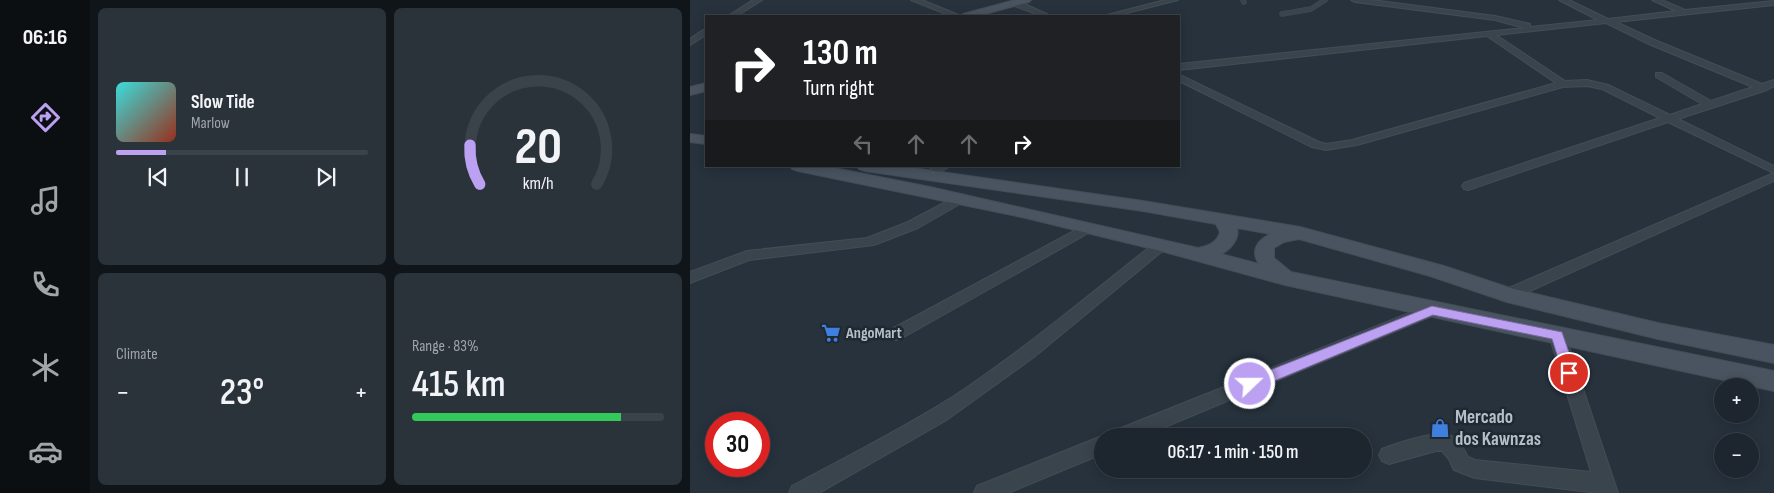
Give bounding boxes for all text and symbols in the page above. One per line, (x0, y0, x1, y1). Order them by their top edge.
text: 06:16 (23, 24, 67, 51)
text: 130 m (803, 32, 878, 75)
icon: right (720, 35, 785, 100)
text: Turn right (803, 75, 874, 102)
text: Slow Tide (191, 91, 255, 114)
icon: directions (28, 100, 63, 135)
text: Marlow (191, 114, 230, 133)
text: 20 (514, 116, 562, 179)
icon: left (849, 130, 877, 158)
icon: ahead (902, 130, 930, 158)
icon: ahead (955, 130, 983, 158)
icon: right (1008, 130, 1036, 158)
icon: previous (144, 163, 172, 191)
icon: pause (228, 163, 256, 191)
icon: next (312, 163, 340, 191)
text: km/h (523, 173, 553, 194)
icon: music (28, 183, 63, 218)
icon: phone (28, 267, 63, 302)
supermarket icon: AngoMart (820, 322, 842, 344)
place label: AngoMart (845, 324, 902, 343)
text: Range · 83% (412, 337, 479, 356)
text: Climate (116, 345, 158, 364)
icon: climate (28, 350, 63, 385)
pin (1548, 352, 1590, 394)
position arrow (1223, 357, 1275, 409)
icon: arrive (1555, 359, 1583, 387)
text: 415 km (412, 362, 506, 407)
text: 23° (220, 370, 264, 415)
text: − (116, 376, 130, 409)
text: + (354, 376, 368, 409)
map controls (1714, 378, 1759, 478)
button: + (1714, 378, 1759, 423)
place label: Mercado dos Kawnzas (1455, 406, 1541, 451)
speed limit sign: 30 (705, 412, 770, 477)
shop icon: Mercado dos Kawnzas (1429, 417, 1451, 439)
button: − (1714, 433, 1759, 478)
icon: car (28, 434, 63, 469)
text: 06:17 · 1 min · 150 m (1168, 441, 1298, 464)

